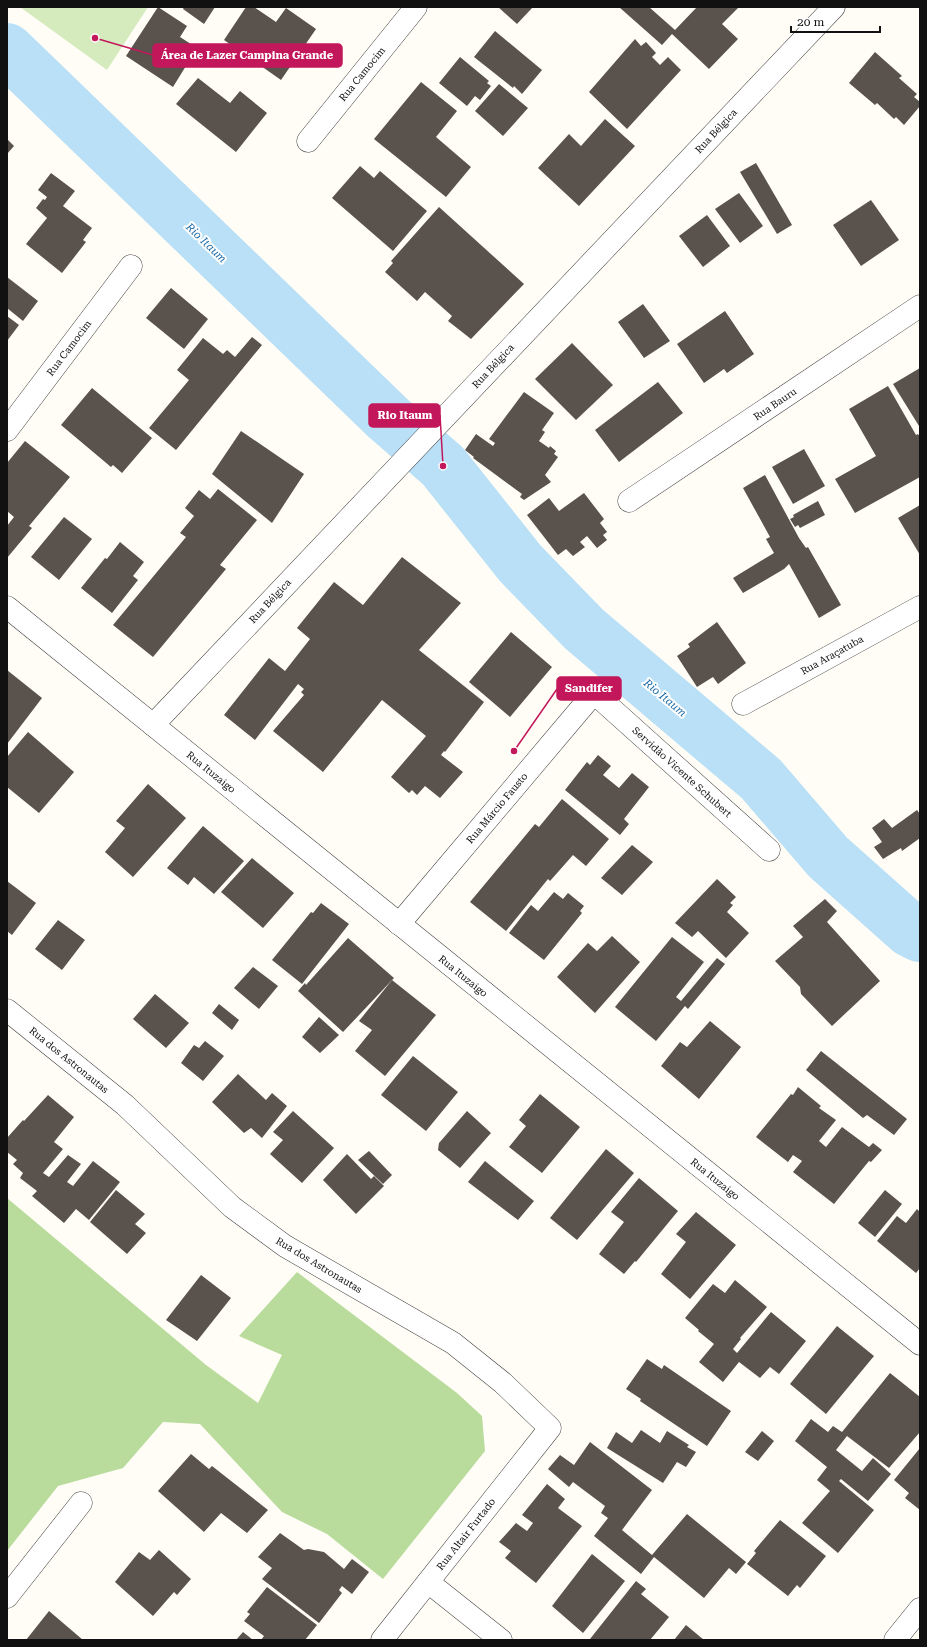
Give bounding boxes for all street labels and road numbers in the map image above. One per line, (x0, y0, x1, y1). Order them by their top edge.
street label: Rua Camocim (337, 45, 387, 103)
street label: Rua Bélgica (693, 106, 740, 155)
street label: Rua Camocim (45, 318, 93, 378)
street label: Rua Bélgica (470, 341, 517, 390)
street label: Rua Bauru (751, 385, 799, 422)
street label: Rua Bélgica (247, 576, 294, 625)
street label: Rua Araçatuba (799, 633, 866, 677)
street label: Servidão Vicente Schubert (630, 725, 734, 820)
street label: Rua Ituzaigo (184, 749, 238, 795)
street label: Rua Márcio Fausto (464, 770, 530, 846)
street label: Rua Ituzaigo (436, 953, 490, 999)
street label: Rua dos Astronautas (27, 1025, 111, 1095)
street label: Rua Ituzaigo (688, 1156, 742, 1202)
street label: Rua dos Astronautas (274, 1235, 364, 1295)
street label: Rua Altair Furtado (435, 1496, 497, 1572)

